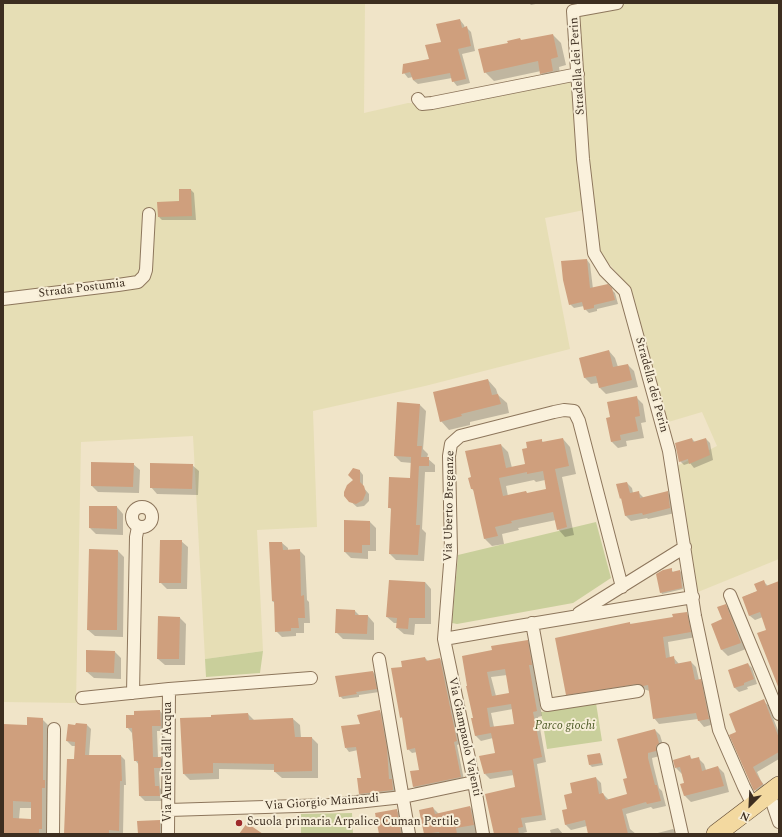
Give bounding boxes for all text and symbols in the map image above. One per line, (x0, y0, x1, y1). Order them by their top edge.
street label: Stradella dei Perin (567, 17, 589, 115)
street label: Strada Postumia (38, 277, 126, 301)
street label: Stradella dei Perin (631, 336, 671, 434)
street label: Via Uberto Breganze (442, 450, 458, 562)
street label: Via Giampaolo Vajenti (444, 676, 484, 798)
street label: Via Aurelio dall'Acqua (162, 702, 176, 822)
park label: Parco giochi (535, 720, 595, 734)
north arrow (730, 785, 770, 825)
street label: Via Giorgio Mainardi (264, 792, 380, 814)
text: N (737, 807, 752, 826)
place label: Scuola primaria Arpalice Cuman Pertile (247, 816, 459, 830)
marker: Scuola primaria Arpalice Cuman Pertile (234, 818, 244, 828)

